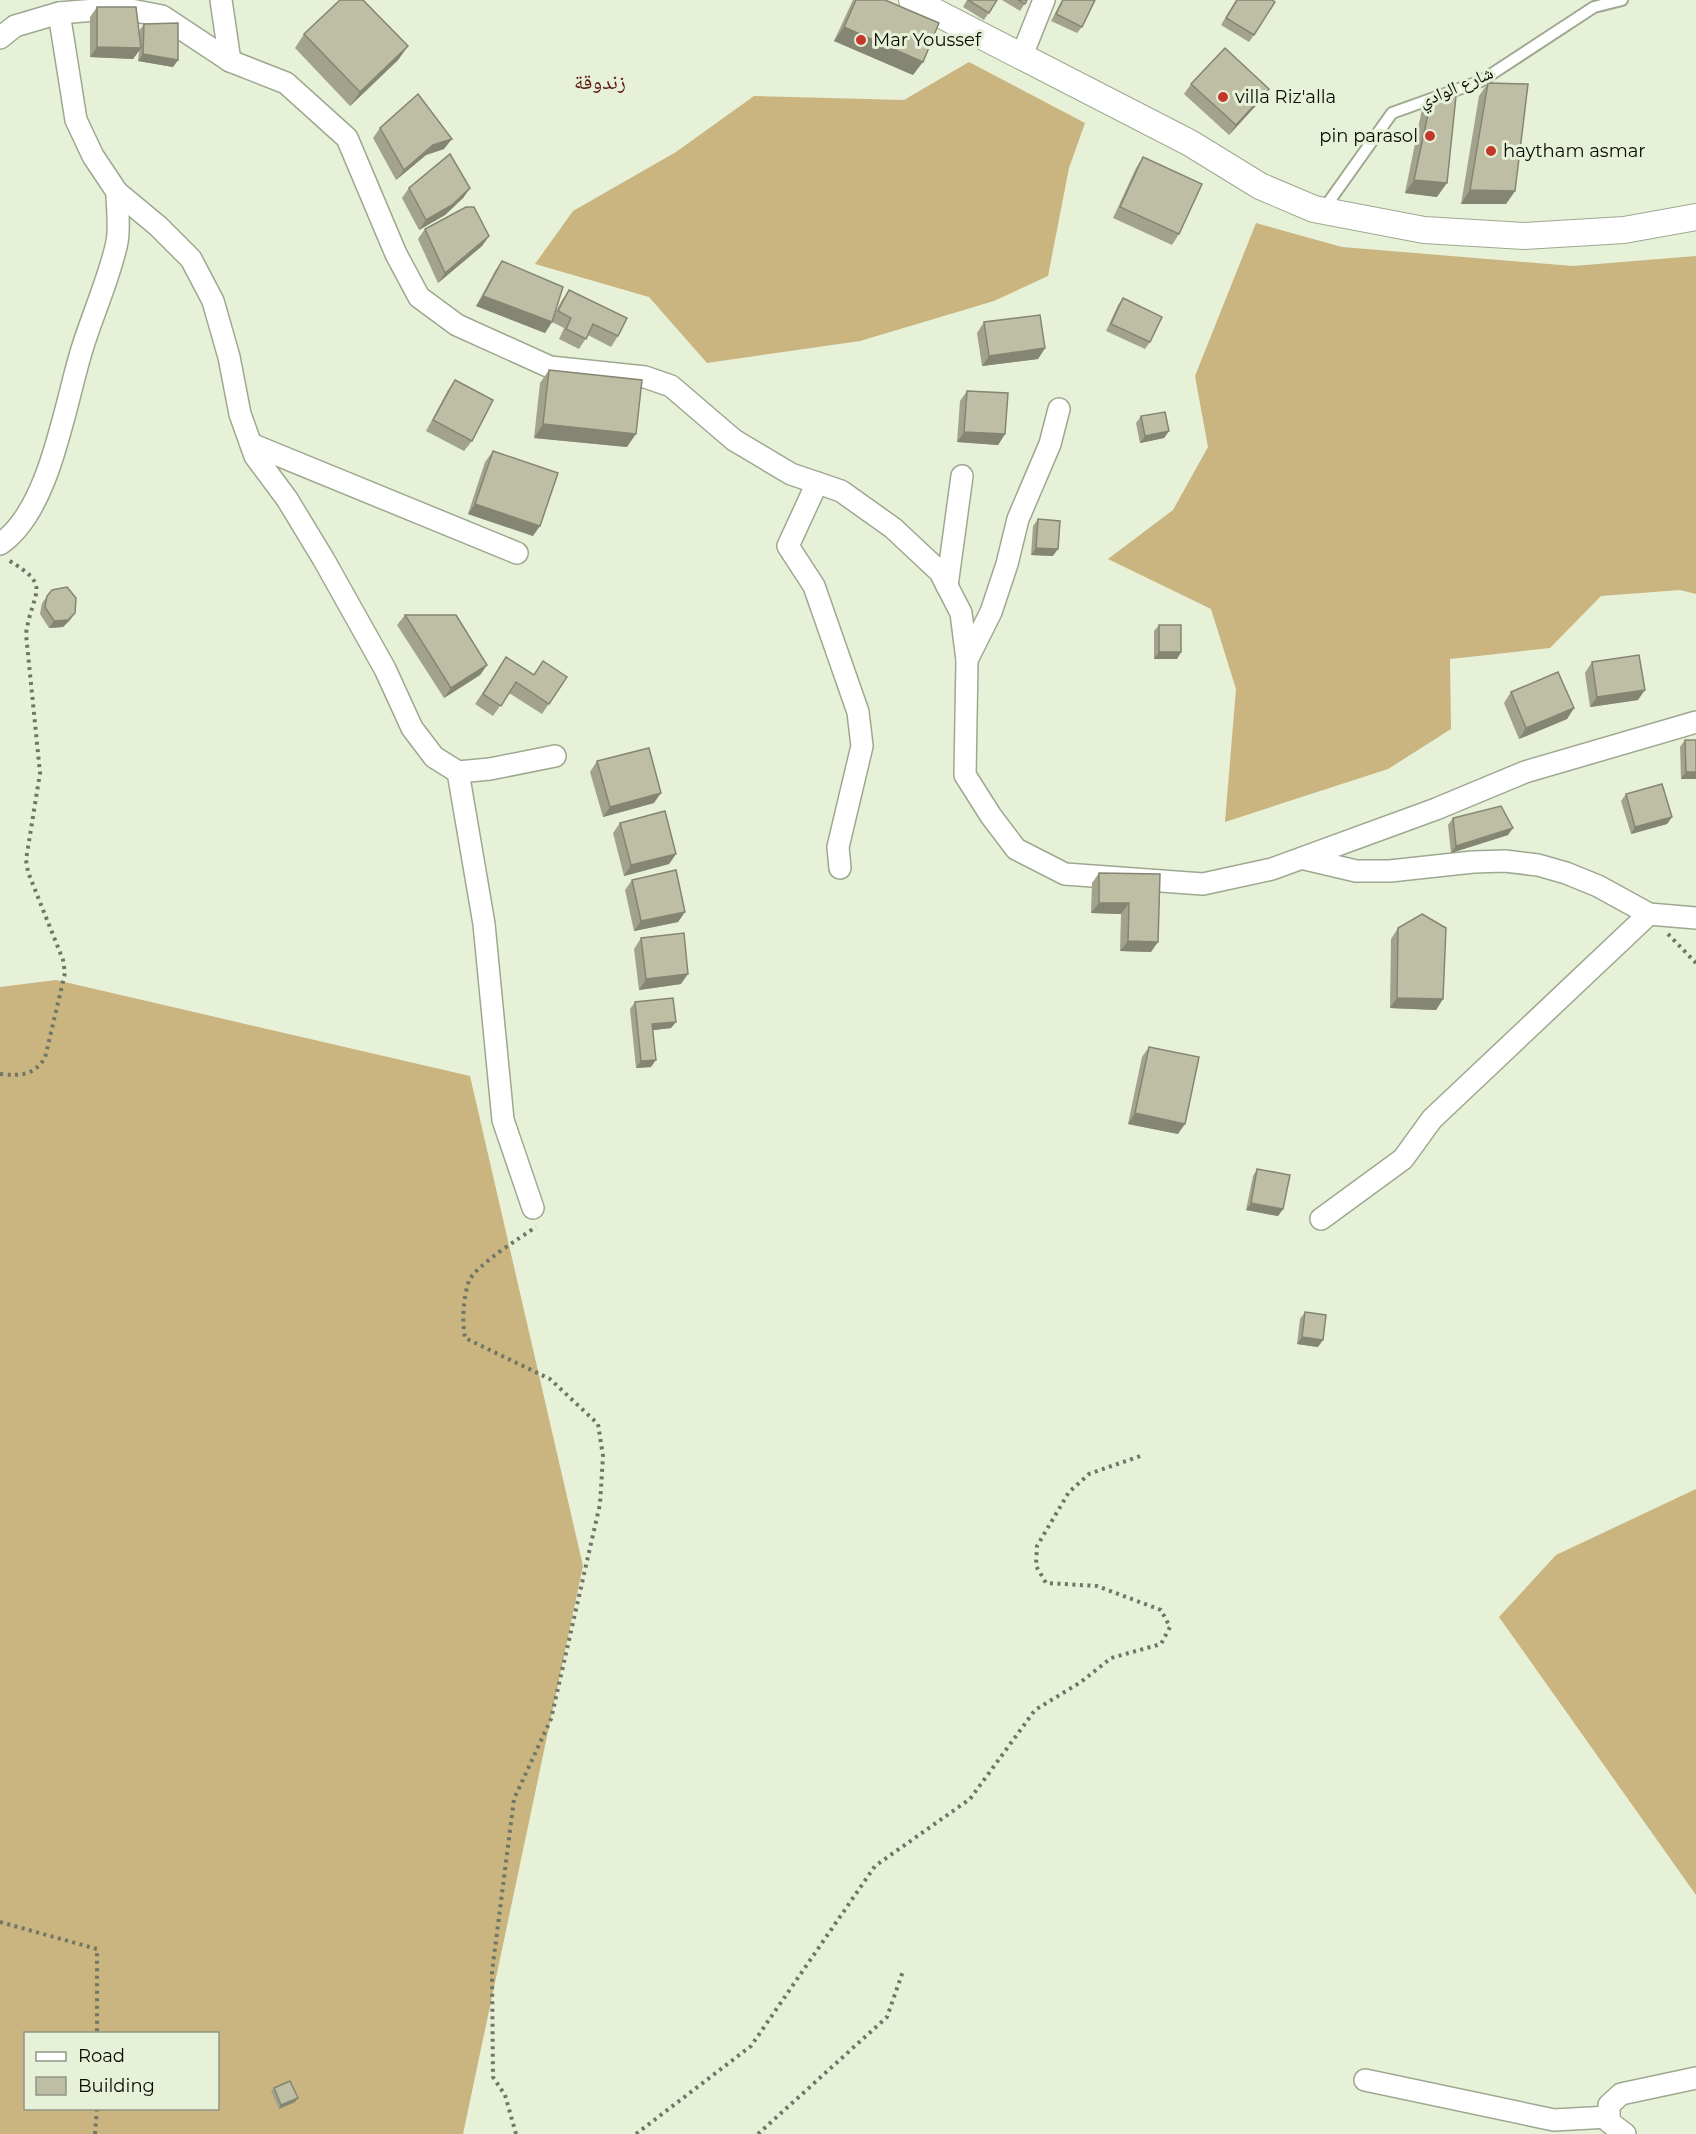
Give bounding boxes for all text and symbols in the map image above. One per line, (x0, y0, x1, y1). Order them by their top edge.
place label: Mar Youssef (873, 29, 982, 51)
marker: Mar Youssef (854, 33, 868, 47)
street label: شارع الوادي (1416, 62, 1498, 116)
district label: زندوقة (574, 69, 626, 94)
place label: villa Riz'alla (1235, 86, 1336, 108)
marker: villa Riz'alla (1216, 90, 1230, 104)
place label: pin parasol (1319, 125, 1418, 147)
marker: pin parasol (1423, 129, 1437, 143)
place label: haytham asmar (1503, 140, 1646, 162)
marker: haytham asmar (1484, 144, 1498, 158)
legend (24, 2032, 219, 2110)
text: Road (78, 2045, 125, 2067)
text: Building (78, 2075, 155, 2097)

